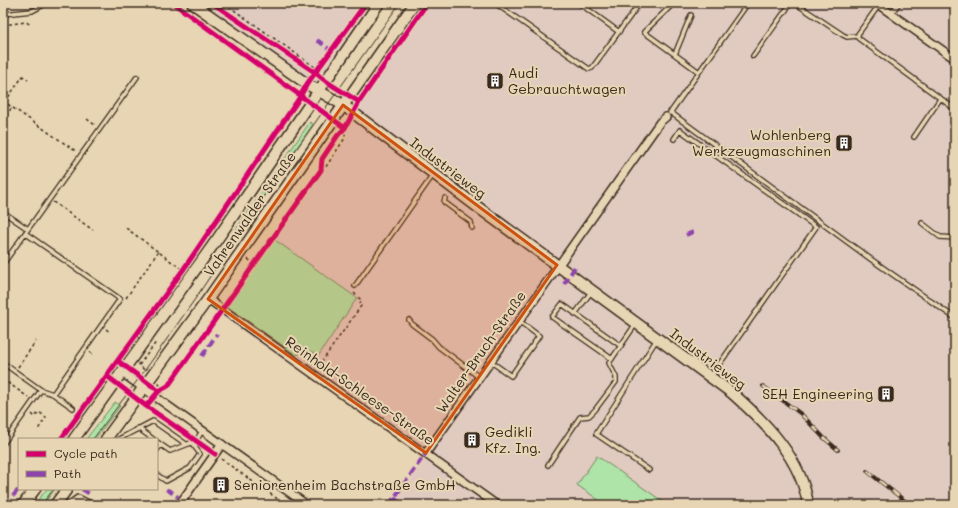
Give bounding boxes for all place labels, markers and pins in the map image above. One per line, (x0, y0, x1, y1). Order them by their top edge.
place label: Audi Gebrauchtwagen (508, 63, 626, 98)
building icon: Audi Gebrauchtwagen (485, 71, 505, 91)
place label: Wohlenberg Werkzeugmaschinen (692, 125, 831, 160)
building icon: Wohlenberg Werkzeugmaschinen (834, 133, 854, 153)
place label: SEH Engineering (762, 384, 873, 403)
building icon: SEH Engineering (876, 384, 896, 404)
place label: Gedikli Kfz. Ing. (485, 422, 542, 457)
building icon: Gedikli Kfz. Ing. (462, 430, 482, 450)
building icon: Seniorenheim Bachstraße GmbH (211, 475, 231, 495)
place label: Seniorenheim Bachstraße GmbH (234, 475, 456, 494)

